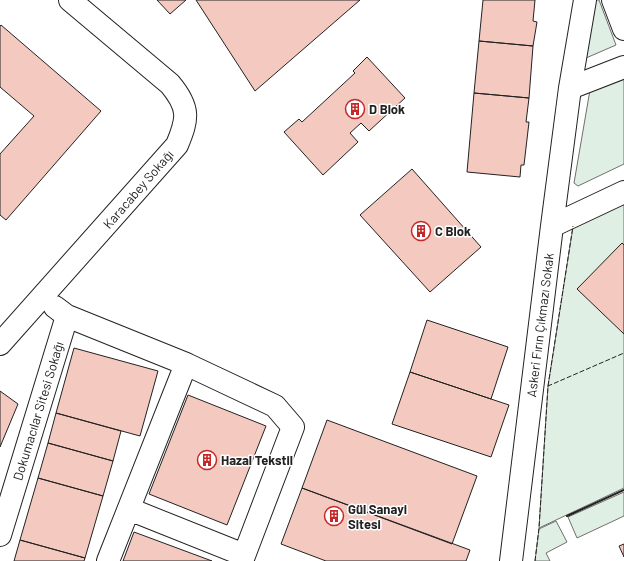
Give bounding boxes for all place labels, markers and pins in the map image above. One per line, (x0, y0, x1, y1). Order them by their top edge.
building icon: D Blok (344, 98, 366, 120)
place label: D Blok (369, 101, 405, 117)
building icon: C Blok (410, 220, 432, 242)
place label: C Blok (435, 223, 471, 239)
building icon: Hazal Tekstil (196, 449, 218, 471)
place label: Hazal Tekstil (221, 452, 293, 468)
place label: Gül Sanayi Sitesi (348, 501, 407, 532)
building icon: Gül Sanayi Sitesi (323, 505, 345, 527)

